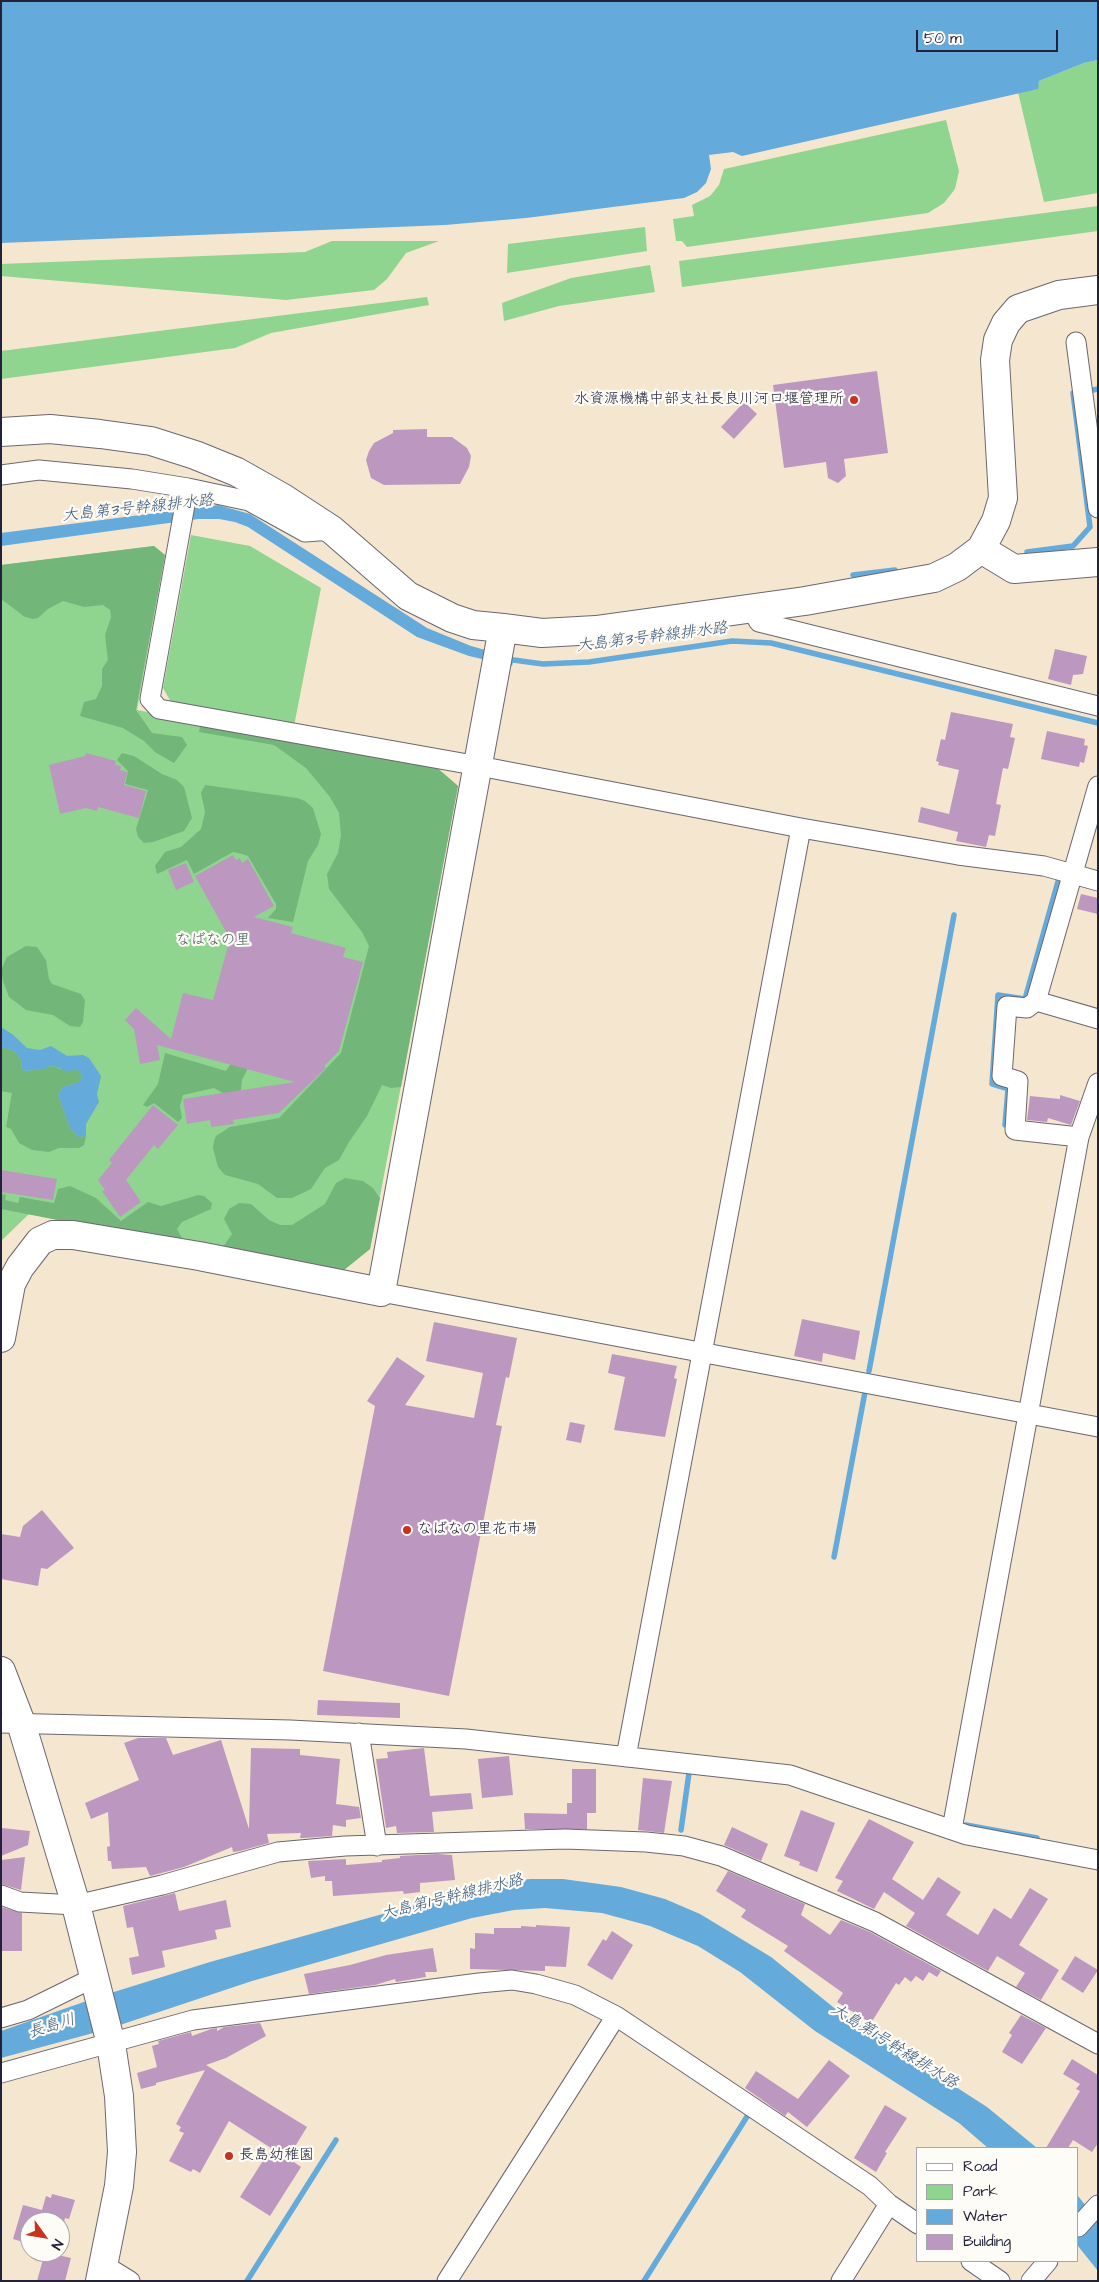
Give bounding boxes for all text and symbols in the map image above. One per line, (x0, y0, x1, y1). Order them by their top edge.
scale bar (919, 20, 1062, 52)
text: 50 m (924, 28, 962, 49)
place label: 水資源機構中部支社長良川河口堰管理所 (574, 391, 844, 409)
marker: 水資源機構中部支社長良川河口堰管理所 (848, 394, 860, 406)
water label: 大島第3号幹線排水路 (61, 492, 215, 526)
water label: 大島第3号幹線排水路 (575, 619, 729, 657)
park label: なばなの里 (176, 932, 250, 950)
place label: なばなの里花市場 (417, 1521, 537, 1539)
marker: なばなの里花市場 (401, 1524, 413, 1536)
water label: 大島第1号幹線排水路 (379, 1871, 525, 1925)
water label: 大島第1号幹線排水路 (827, 2000, 961, 2094)
water label: 長島川 (26, 2011, 78, 2043)
place label: 長島幼稚園 (239, 2147, 314, 2165)
legend (916, 2147, 1079, 2262)
marker: 長島幼稚園 (223, 2150, 235, 2162)
text: Road (963, 2156, 997, 2177)
text: Park (963, 2181, 998, 2202)
text: Water (963, 2206, 1007, 2227)
north arrow (20, 2212, 70, 2262)
text: Building (963, 2231, 1011, 2252)
text: N (46, 2235, 68, 2253)

